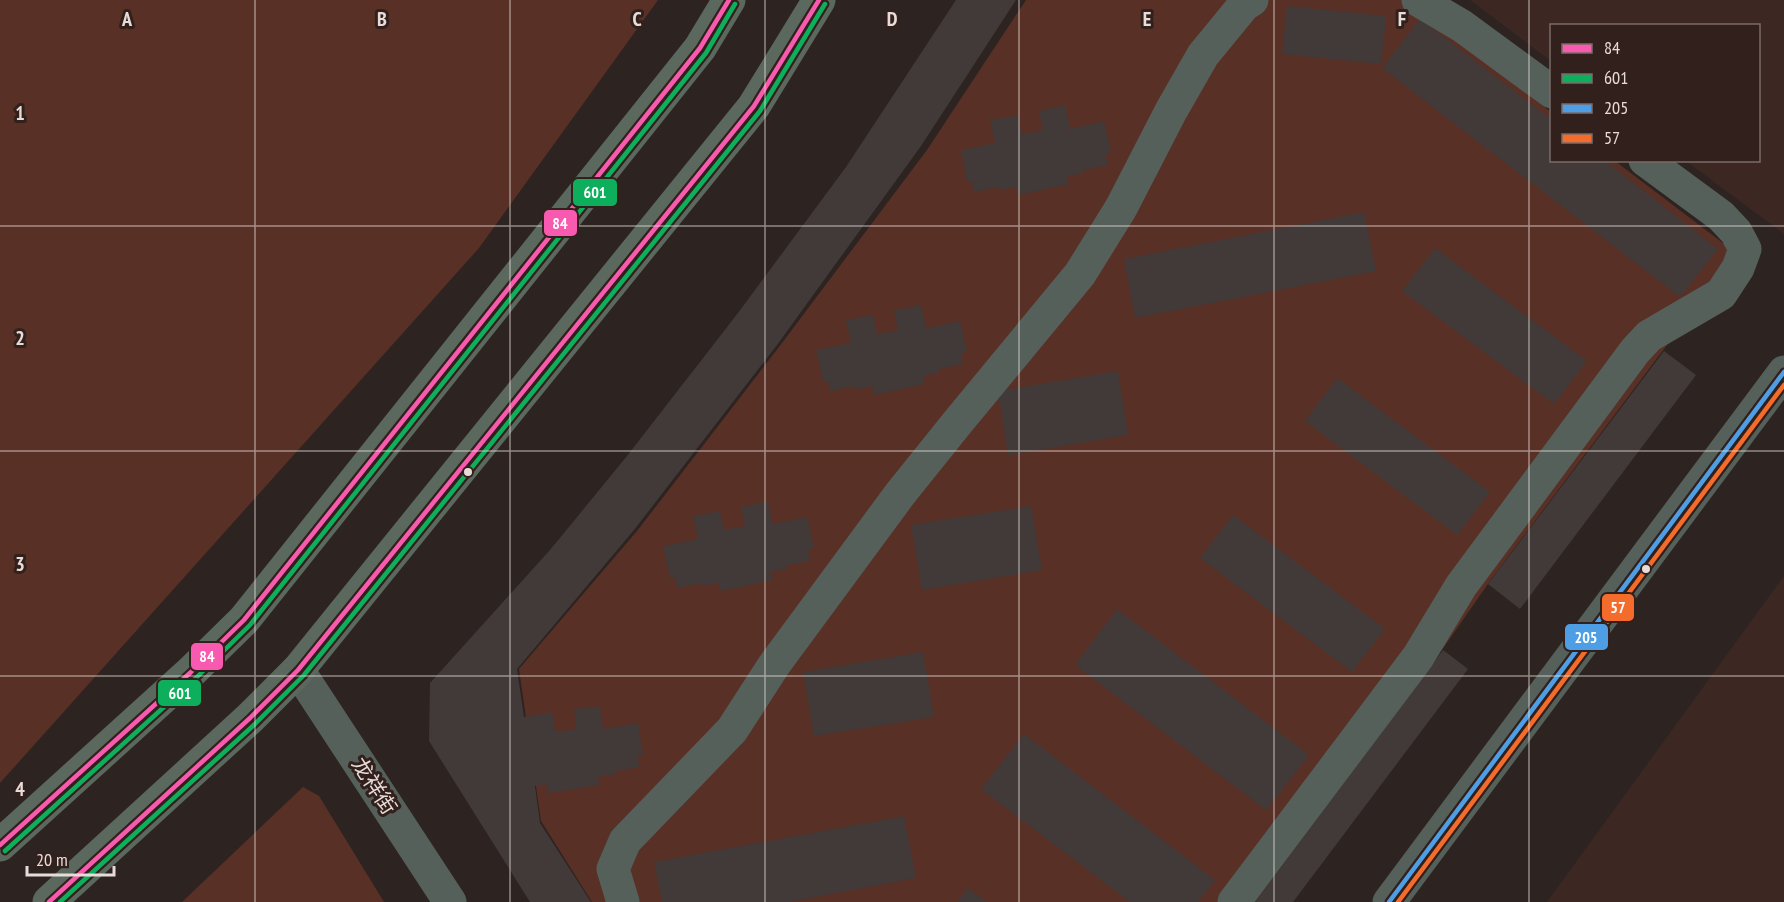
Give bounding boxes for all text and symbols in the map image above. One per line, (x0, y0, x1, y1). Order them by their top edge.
text: A (121, 6, 133, 32)
text: B (377, 6, 387, 32)
text: C (632, 6, 642, 32)
text: D (887, 6, 898, 32)
text: E (1143, 6, 1151, 32)
text: F (1398, 6, 1406, 32)
legend (1550, 24, 1760, 162)
text: 84 (1604, 36, 1620, 59)
text: 601 (1604, 66, 1628, 89)
text: 205 (1604, 96, 1628, 119)
text: 1 (15, 100, 25, 126)
text: 57 (1604, 126, 1620, 149)
line badge: 601 (572, 178, 618, 207)
text: 601 (584, 182, 606, 202)
line badge: 84 (543, 209, 578, 237)
text: 84 (552, 213, 568, 233)
text: 2 (15, 325, 25, 351)
unlabelled marker (462, 466, 474, 478)
text: 3 (15, 551, 25, 577)
unlabelled marker (1640, 563, 1652, 575)
line badge: 57 (1601, 593, 1635, 622)
text: 57 (1610, 597, 1626, 617)
line badge: 205 (1564, 623, 1609, 651)
text: 205 (1575, 627, 1597, 647)
line badge: 84 (190, 642, 224, 671)
text: 84 (199, 646, 215, 666)
line badge: 601 (157, 679, 202, 707)
text: 601 (169, 683, 191, 703)
street label: 龙祥街 (346, 752, 403, 819)
text: 4 (15, 776, 25, 802)
scale bar (27, 839, 114, 877)
text: 20 m (36, 848, 68, 871)

